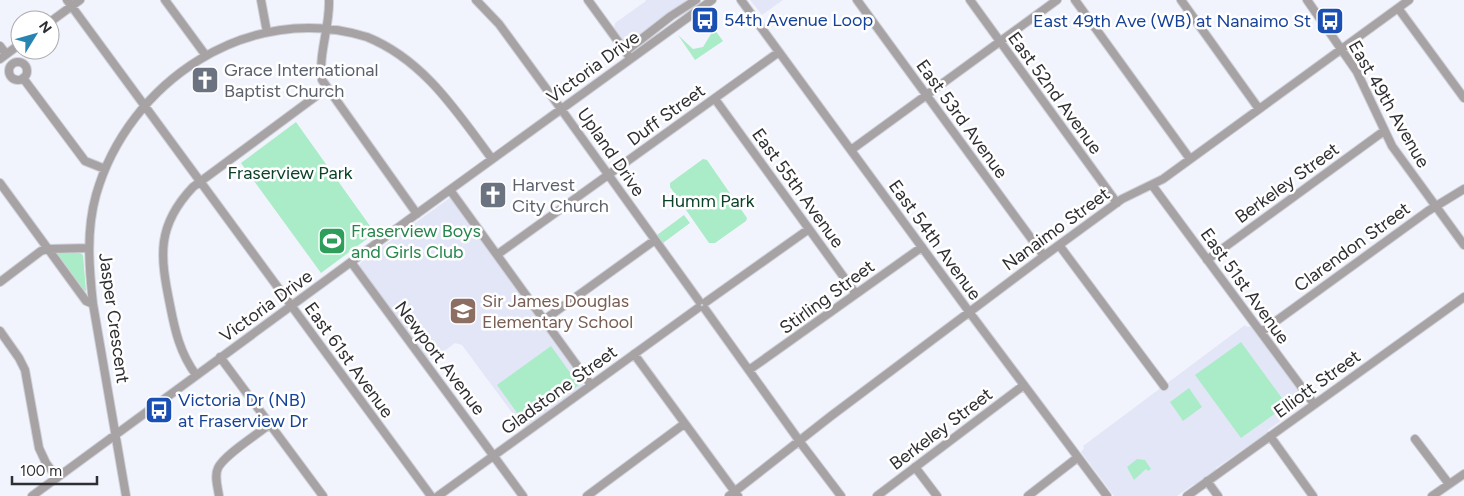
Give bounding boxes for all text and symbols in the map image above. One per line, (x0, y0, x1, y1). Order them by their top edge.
bus stop icon: 54th Avenue Loop (690, 5, 720, 35)
bus stop icon: East 49th Ave (WB) at Nanaimo St (1315, 6, 1345, 36)
place label: 54th Avenue Loop (724, 9, 873, 31)
north arrow (10, 10, 60, 60)
place label: East 49th Ave (WB) at Nanaimo St (1033, 10, 1311, 32)
text: N (35, 18, 55, 37)
street label: Victoria Drive (542, 26, 644, 108)
street label: East 52nd Avenue (1003, 28, 1107, 159)
street label: East 49th Avenue (1344, 37, 1434, 172)
street label: East 53rd Avenue (911, 55, 1013, 183)
place label: Grace International Baptist Church (224, 59, 378, 102)
church icon: Grace International Baptist Church (190, 65, 220, 95)
street label: Duff Street (623, 79, 709, 151)
street label: Upland Drive (572, 103, 650, 201)
street label: East 55th Avenue (747, 124, 849, 252)
street label: Berkeley Street (1231, 138, 1343, 228)
park label: Fraserview Park (227, 162, 353, 184)
place label: Harvest City Church (512, 174, 609, 217)
street label: East 54th Avenue (884, 176, 986, 305)
church icon: Harvest City Church (478, 180, 508, 210)
street label: Nanaimo Street (998, 183, 1114, 275)
park label: Humm Park (662, 190, 755, 212)
street label: Clarendon Street (1290, 197, 1414, 296)
place label: Fraserview Boys and Girls Club (351, 220, 481, 263)
street label: East 51st Avenue (1196, 224, 1294, 348)
sports icon: Fraserview Boys and Girls Club (317, 226, 347, 256)
street label: Jasper Crescent (94, 251, 134, 385)
street label: Stirling Street (775, 255, 879, 339)
street label: Victoria Drive (215, 265, 317, 347)
place label: Sir James Douglas Elementary School (482, 290, 633, 333)
school or university icon: Sir James Douglas Elementary School (448, 296, 478, 326)
street label: Newport Avenue (390, 297, 490, 419)
street label: East 61st Avenue (300, 298, 398, 422)
street label: Gladstone Street (497, 341, 621, 439)
street label: Elliott Street (1269, 345, 1365, 423)
street label: Berkeley Street (885, 383, 997, 475)
place label: Victoria Dr (NB) at Fraserview Dr (178, 389, 308, 432)
bus stop icon: Victoria Dr (NB) at Fraserview Dr (144, 395, 174, 425)
scale bar (12, 454, 98, 486)
text: 100 m (20, 462, 62, 480)

